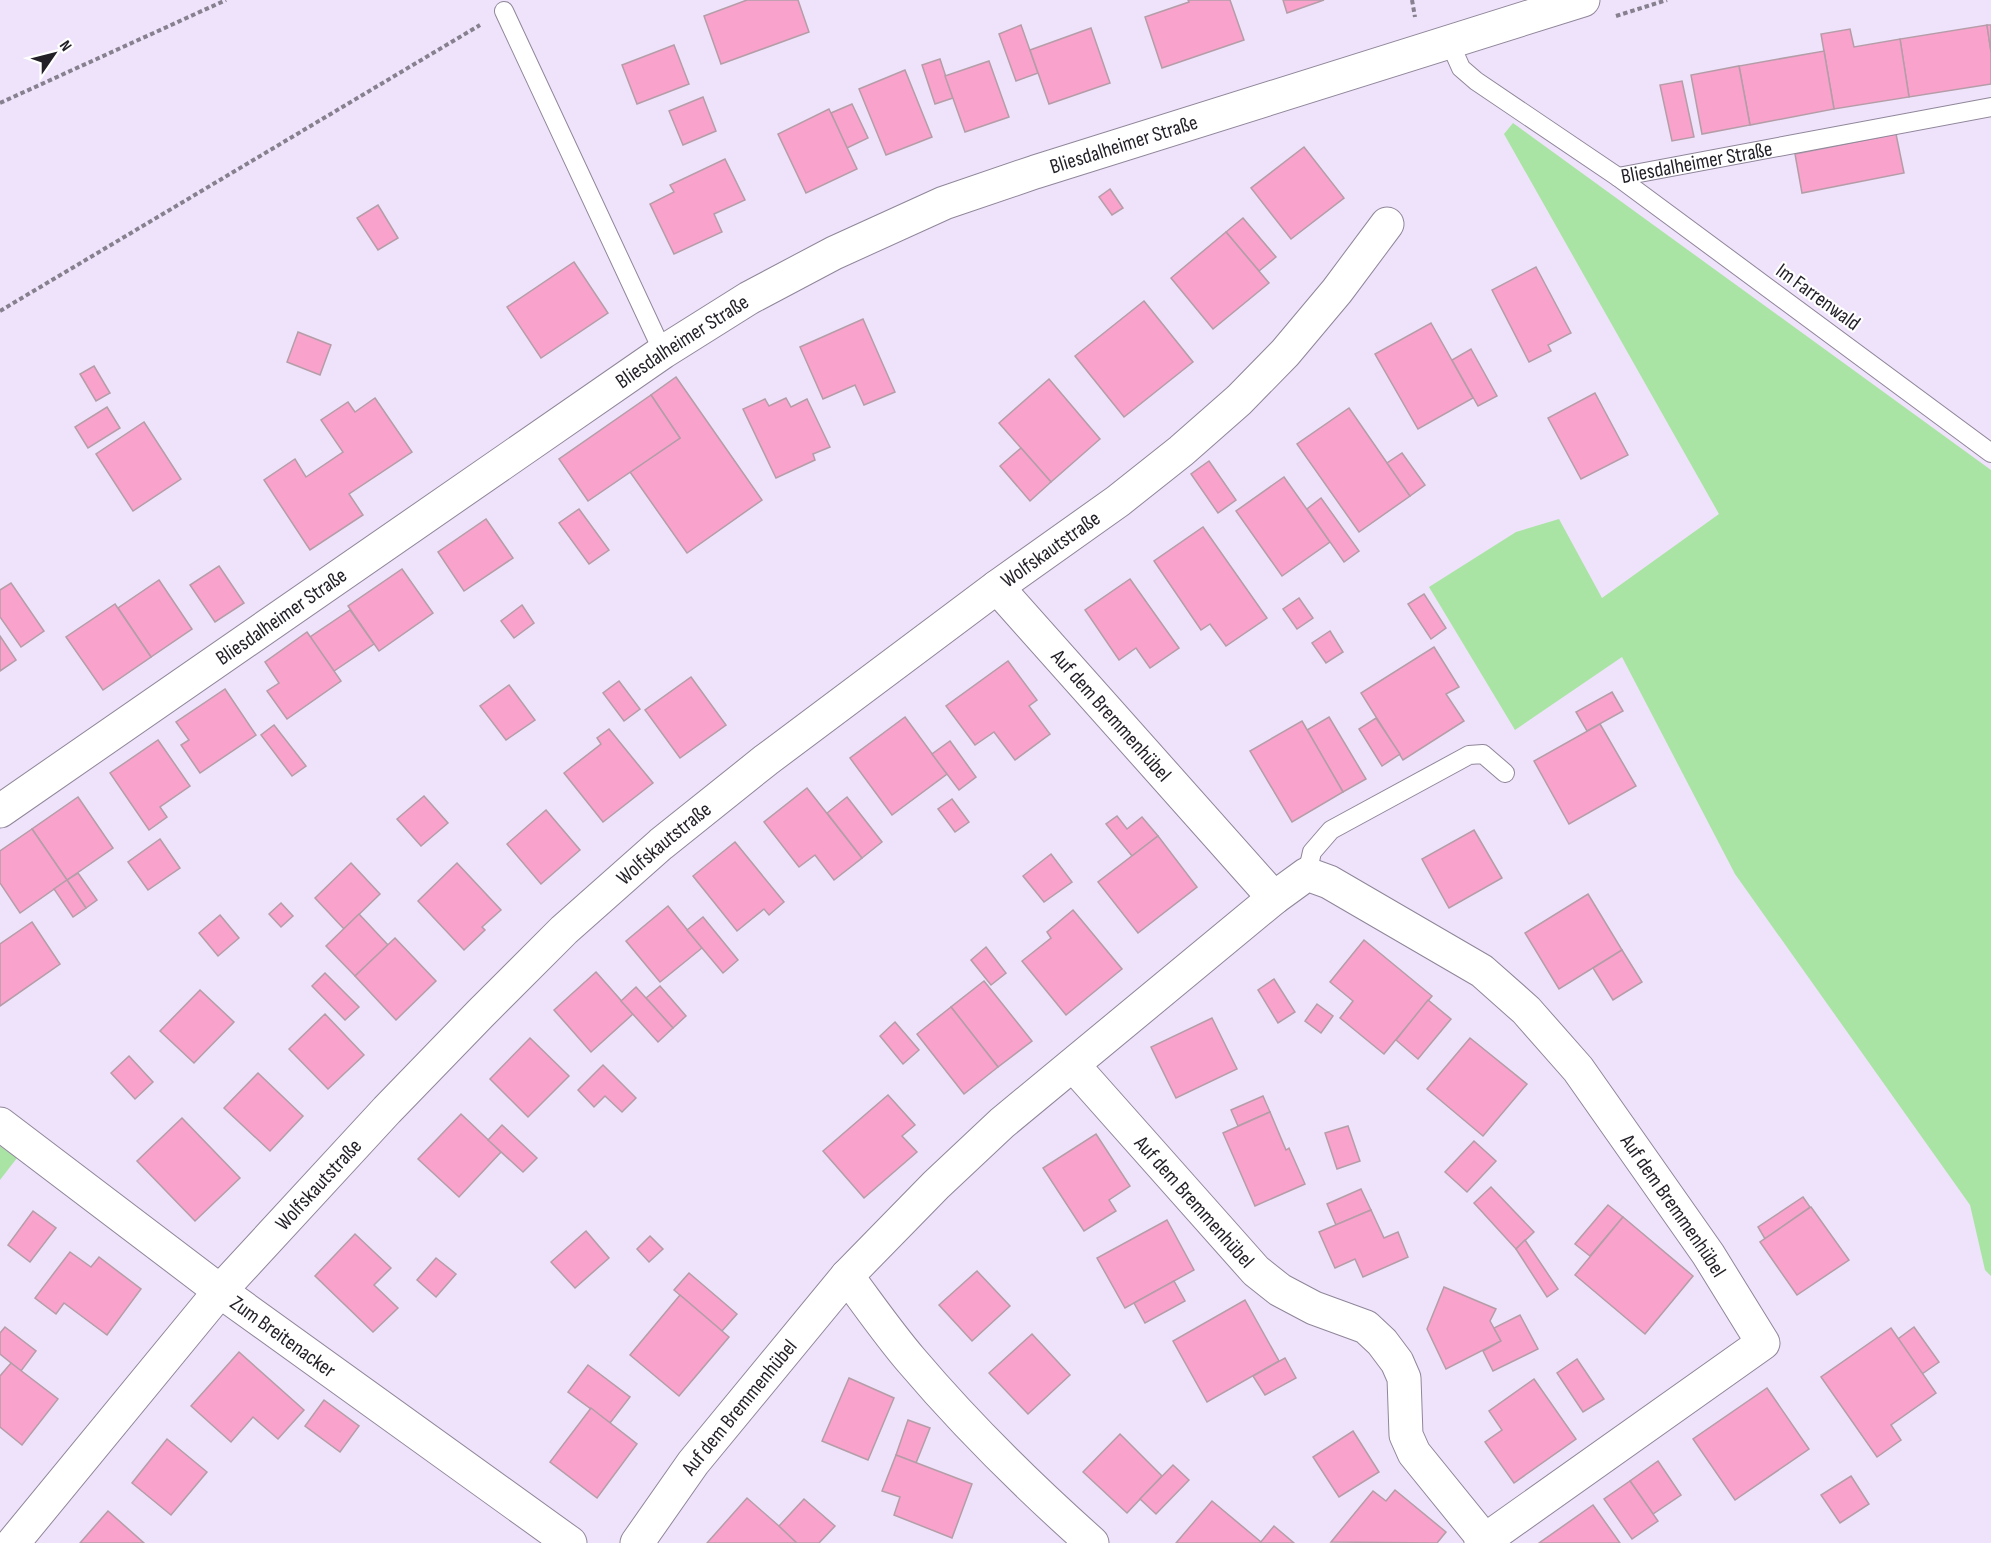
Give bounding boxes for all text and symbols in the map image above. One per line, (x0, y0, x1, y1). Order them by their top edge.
north arrow (24, 24, 84, 84)
text: N (55, 37, 75, 55)
street label: Bliesdalheimer Straße (1047, 109, 1201, 179)
street label: Bliesdalheimer Straße (1619, 136, 1774, 189)
street label: Im Farrenwald (1771, 258, 1865, 336)
street label: Bliesdalheimer Straße (611, 289, 753, 394)
street label: Wolfskautstraße (996, 505, 1105, 593)
street label: Bliesdalheimer Straße (211, 562, 351, 670)
street label: Auf dem Bremmenhübel (1046, 644, 1177, 786)
street label: Wolfskautstraße (611, 797, 716, 890)
street label: Auf dem Bremmenhübel (1615, 1129, 1732, 1281)
street label: Auf dem Bremmenhübel (1129, 1130, 1260, 1273)
street label: Wolfskautstraße (270, 1133, 367, 1236)
street label: Zum Breitenacker (226, 1290, 341, 1383)
street label: Auf dem Bremmenhübel (675, 1334, 802, 1481)

